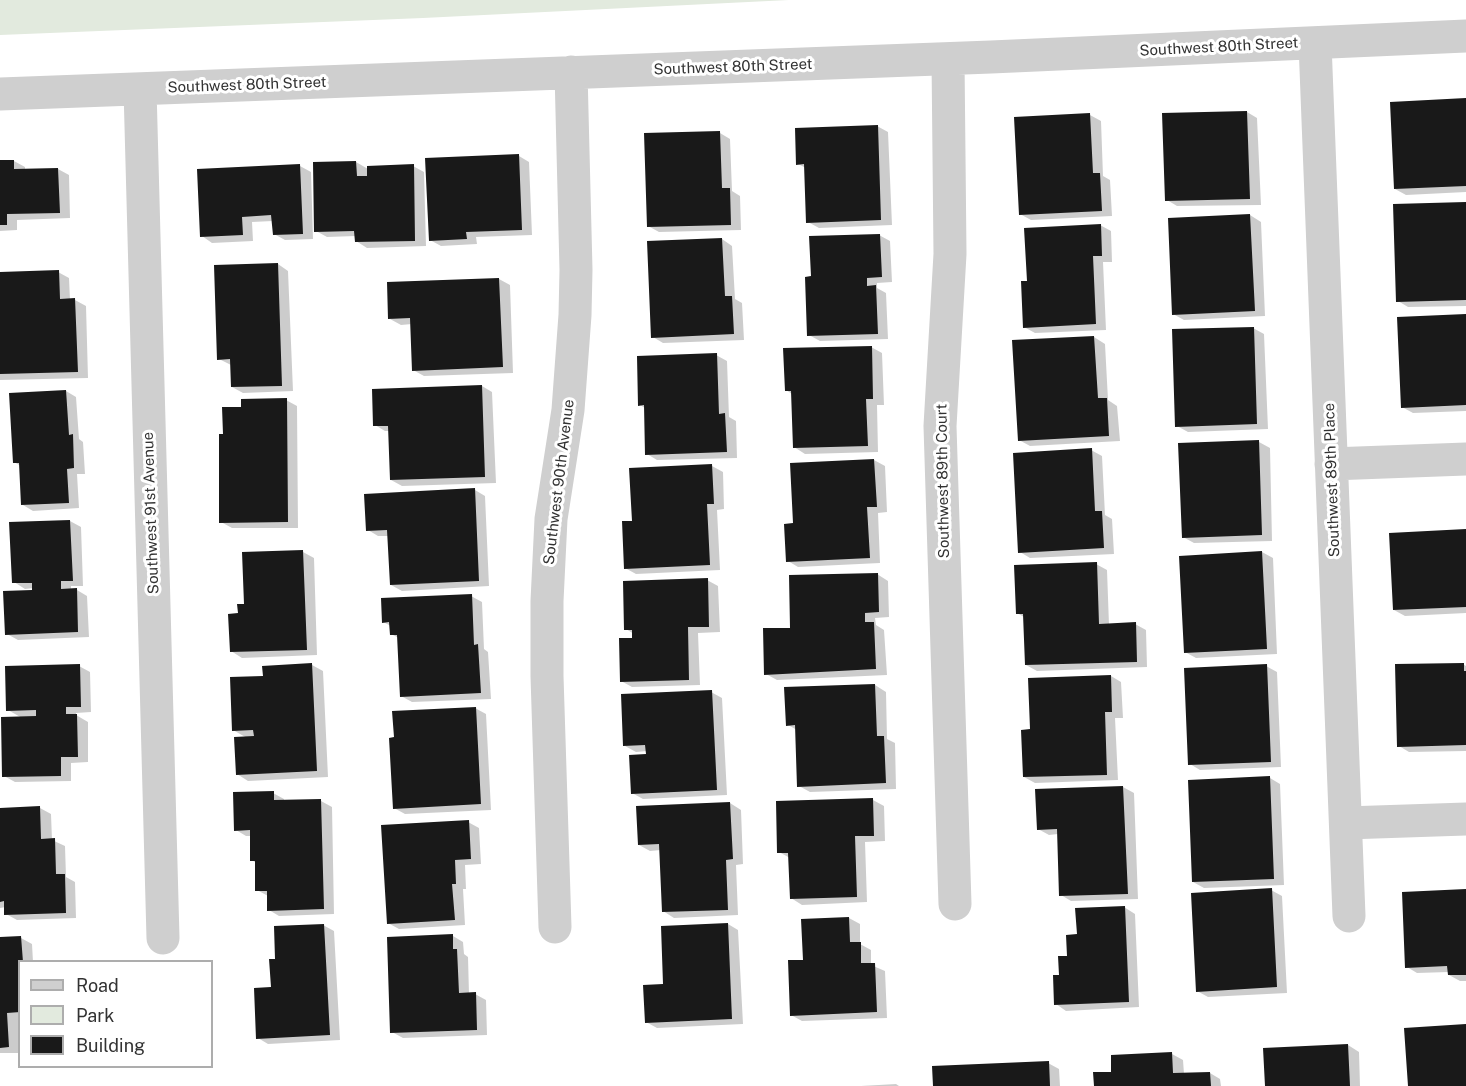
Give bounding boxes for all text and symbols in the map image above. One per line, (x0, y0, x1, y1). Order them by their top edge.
street label: Southwest 80th Street (1139, 34, 1299, 60)
street label: Southwest 80th Street (653, 55, 813, 79)
street label: Southwest 80th Street (167, 73, 327, 97)
street label: Southwest 90th Avenue (540, 398, 578, 566)
street label: Southwest 89th Place (1320, 403, 1344, 557)
street label: Southwest 89th Court (933, 404, 953, 558)
street label: Southwest 91st Avenue (139, 432, 163, 594)
legend (18, 960, 213, 1068)
text: Road (76, 975, 119, 996)
text: Park (76, 1005, 114, 1026)
text: Building (76, 1035, 145, 1056)

